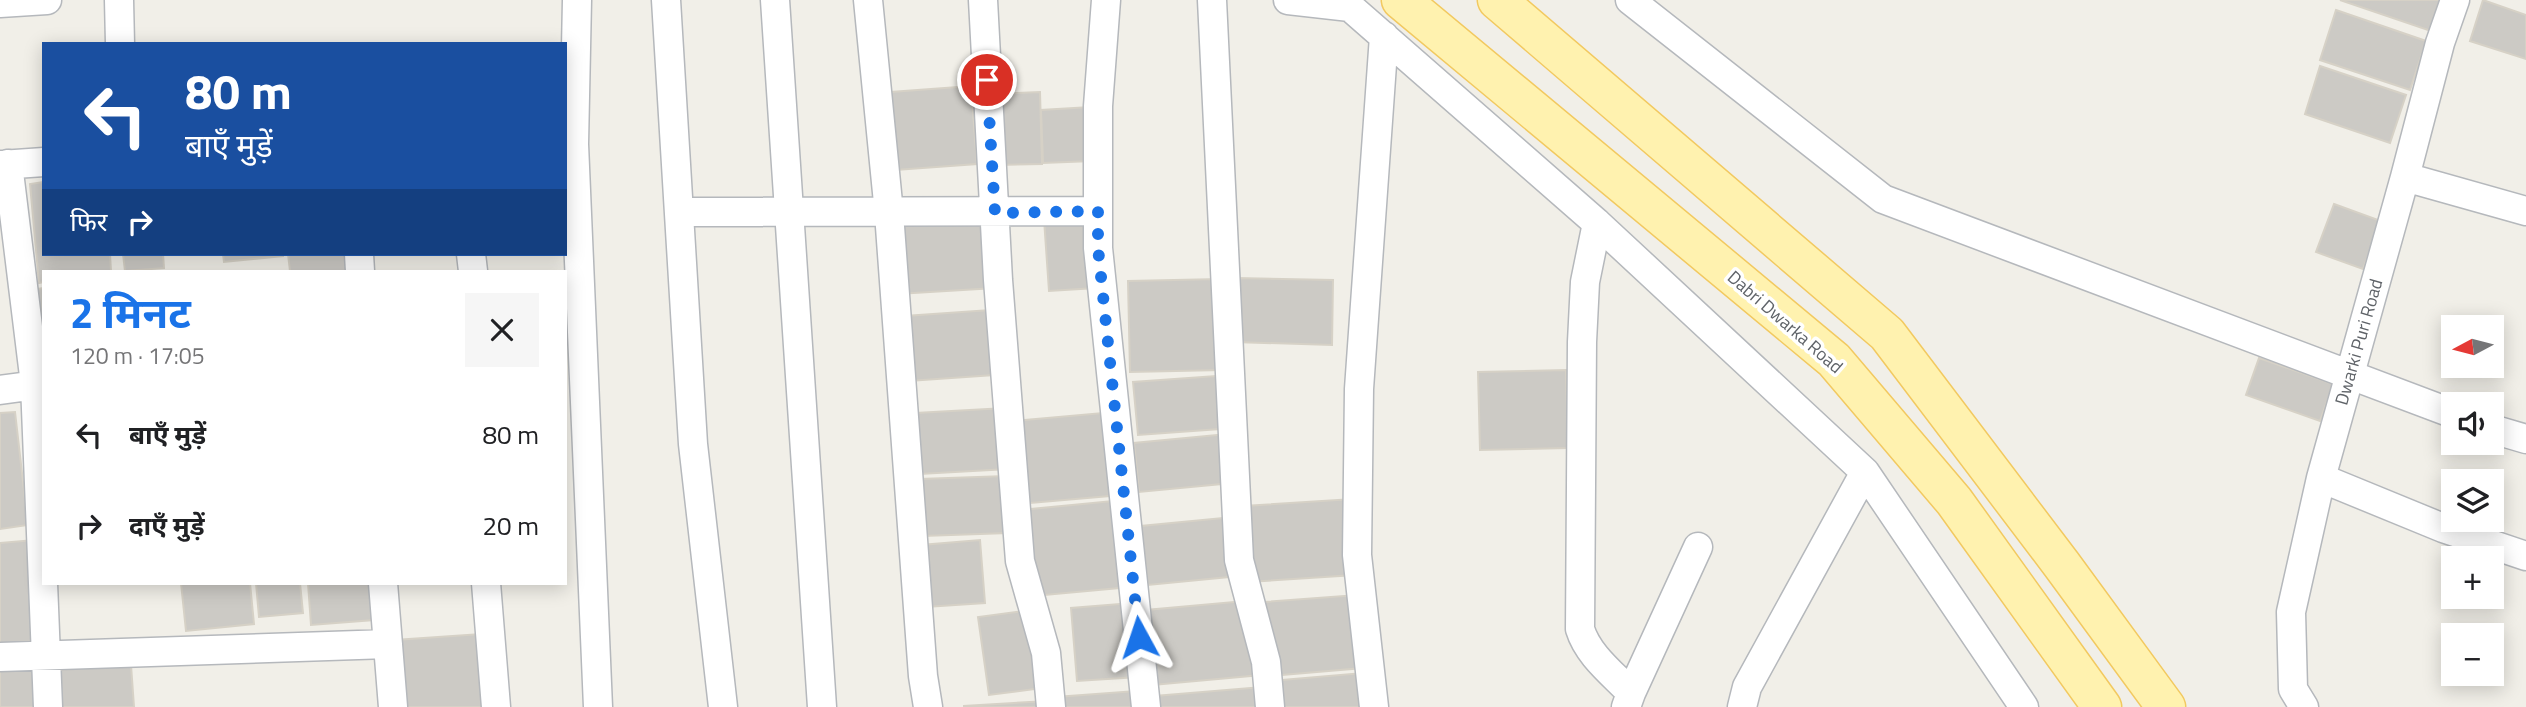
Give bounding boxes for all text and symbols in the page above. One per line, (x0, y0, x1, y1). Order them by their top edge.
pin (957, 50, 1017, 110)
text: 80 m (185, 53, 292, 128)
icon: arrive (968, 61, 1006, 99)
icon: left (70, 70, 161, 161)
text: बाएँ मुड़ें (185, 121, 273, 169)
text: फिर (70, 202, 107, 241)
icon: right (121, 203, 159, 241)
street label: Dabri Dwarka Road (1722, 264, 1849, 379)
street label: Dwarki Puri Road (2328, 275, 2389, 408)
text: 2 मिनट (70, 280, 191, 344)
button: close (465, 293, 539, 367)
north arrow (2441, 315, 2504, 378)
map controls (2441, 315, 2504, 686)
text: 120 m · 17:05 (70, 338, 205, 373)
button: sound (2441, 392, 2504, 455)
text: बाएँ मुड़ें (129, 415, 206, 454)
text: 80 m (482, 415, 539, 454)
icon: left (70, 416, 108, 454)
button: layers (2441, 469, 2504, 532)
text: दाएँ मुड़ें (129, 506, 205, 545)
text: 20 m (482, 506, 539, 545)
icon: right (70, 507, 108, 545)
button: + (2441, 546, 2504, 609)
position arrow (1102, 600, 1176, 674)
button: − (2441, 623, 2504, 686)

